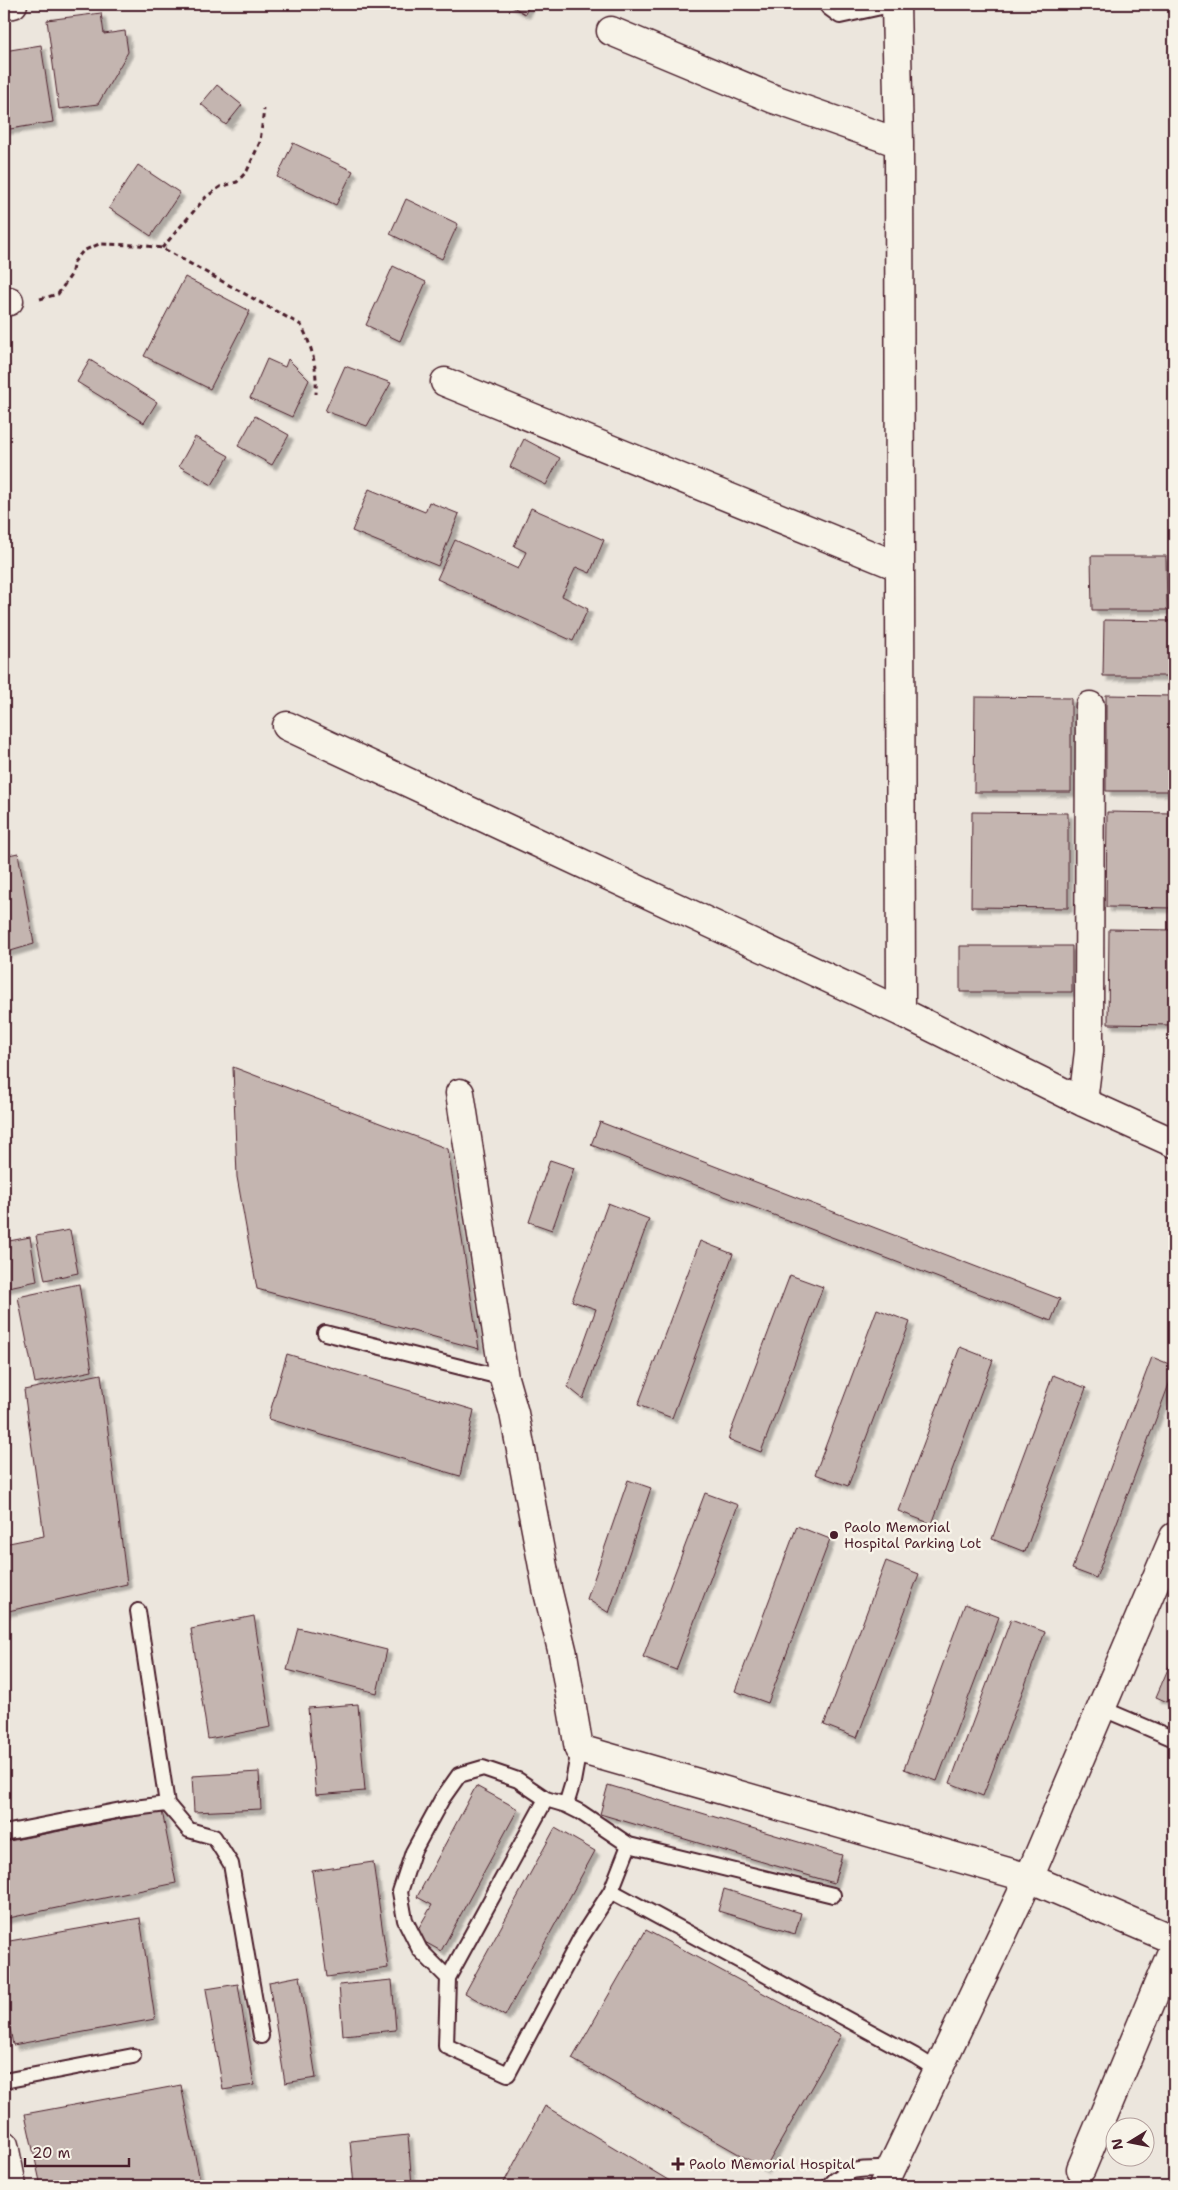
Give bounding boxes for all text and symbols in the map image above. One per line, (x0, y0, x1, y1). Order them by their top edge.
place label: Paolo Memorial Hospital Parking Lot (844, 1518, 981, 1552)
marker: Paolo Memorial Hospital Parking Lot (828, 1529, 840, 1541)
north arrow (1106, 2118, 1156, 2168)
scale bar (25, 2135, 129, 2167)
text: N (1107, 2137, 1127, 2151)
text: 20 m (32, 2143, 71, 2163)
place label: Paolo Memorial Hospital (689, 2155, 856, 2173)
marker: Paolo Memorial Hospital (671, 2157, 685, 2171)

